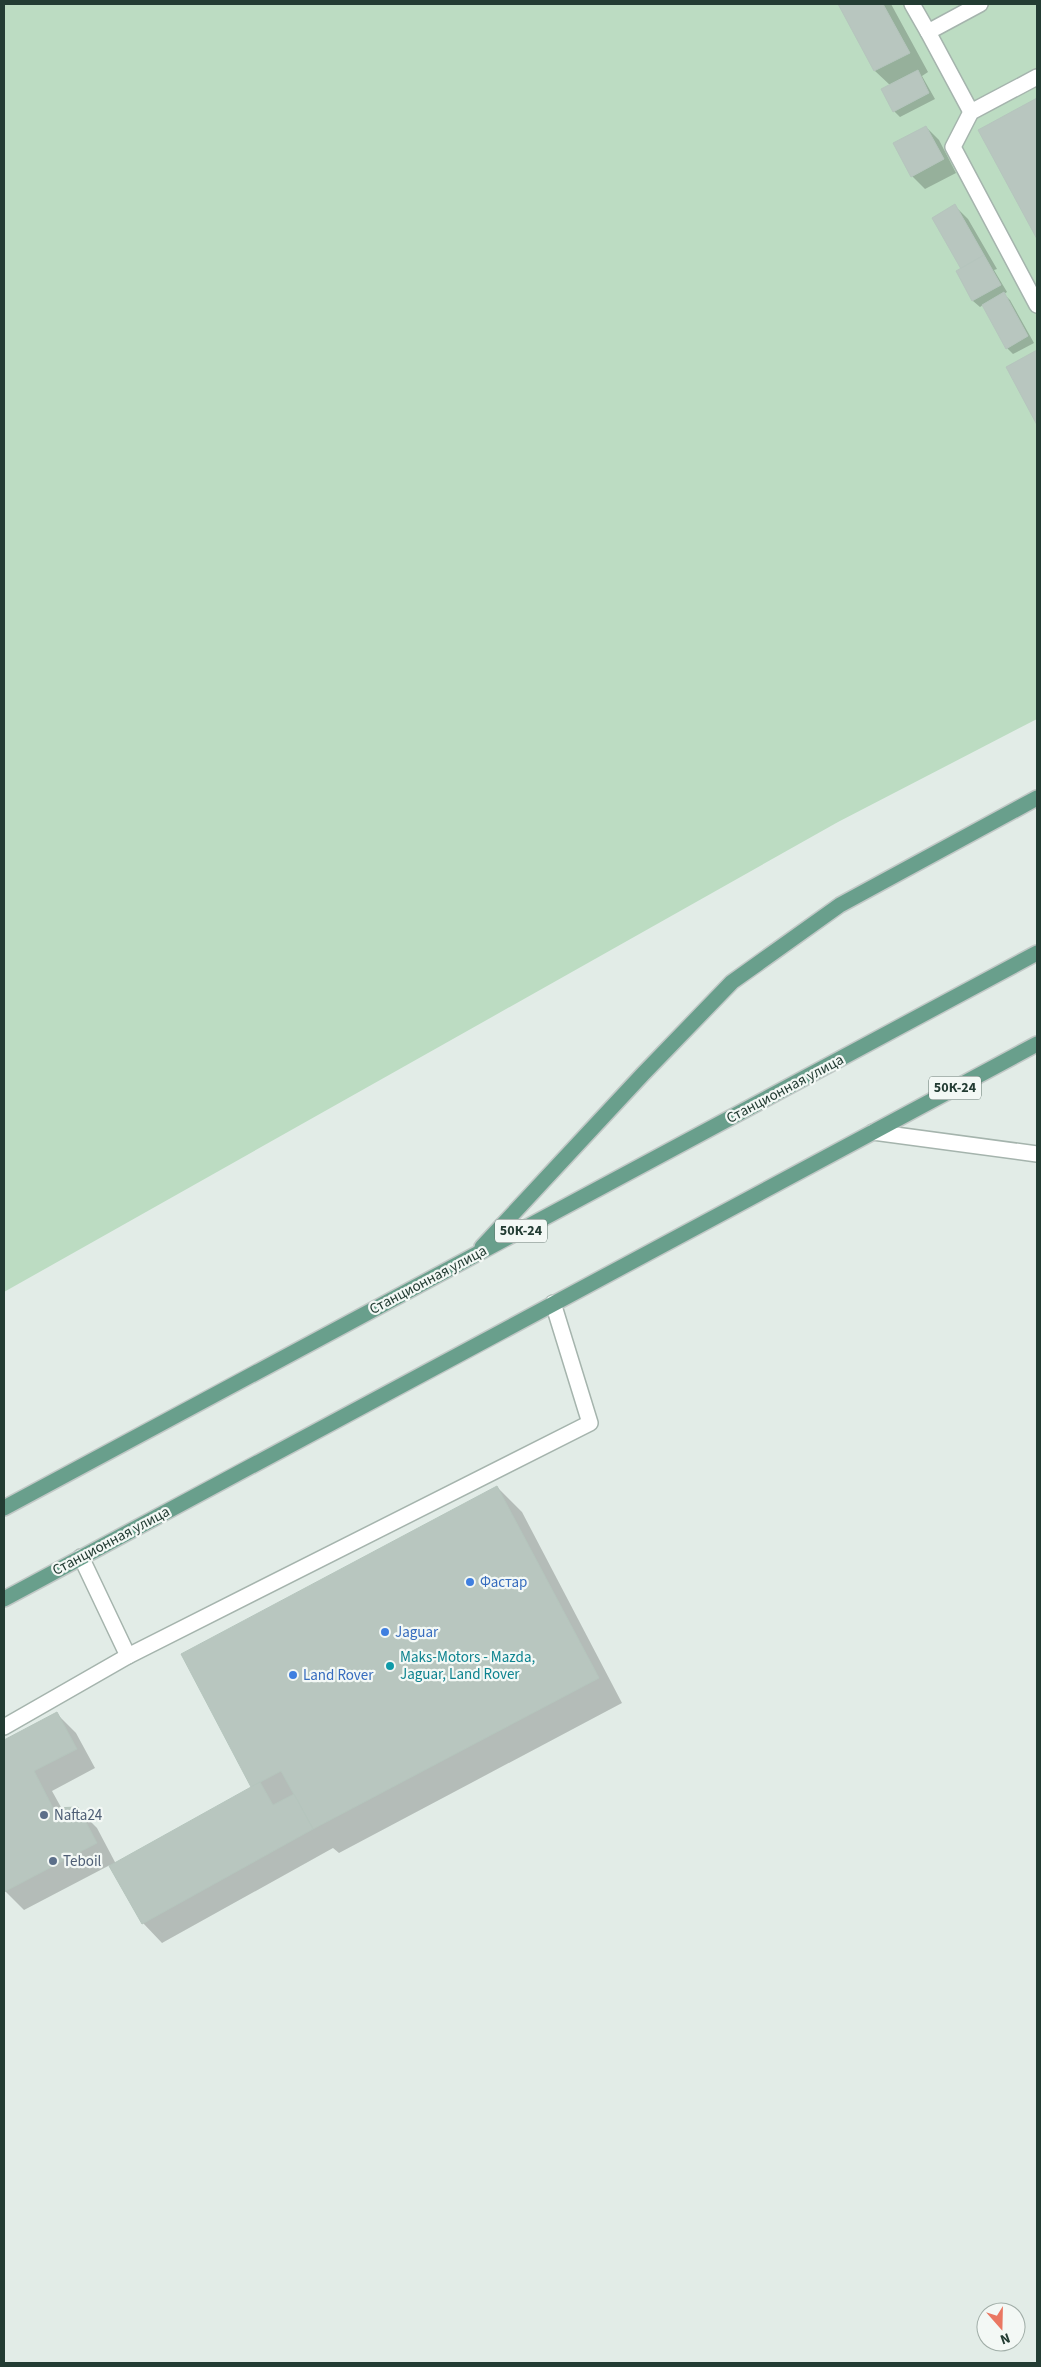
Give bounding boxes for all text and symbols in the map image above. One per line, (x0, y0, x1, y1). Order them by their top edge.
street label: Станционная улица (723, 1049, 847, 1129)
road number: 50К-24 (929, 1076, 981, 1100)
road number: 50К-24 (495, 1220, 547, 1242)
street label: Станционная улица (366, 1240, 490, 1320)
street label: Станционная улица (49, 1501, 173, 1581)
place label: Фастар (480, 1572, 527, 1593)
marker: Фастар (464, 1576, 476, 1588)
place label: Jaguar (395, 1622, 439, 1643)
marker: Jaguar (379, 1626, 391, 1638)
place label: Maks-Motors - Mazda, Jaguar, Land Rover (400, 1647, 535, 1685)
marker: Maks-Motors - Mazda, Jaguar, Land Rover (384, 1660, 396, 1672)
place label: Land Rover (303, 1665, 374, 1686)
marker: Land Rover (287, 1669, 299, 1681)
place label: Nafta24 (54, 1805, 103, 1826)
marker: Nafta24 (38, 1809, 50, 1821)
place label: Teboil (63, 1851, 102, 1872)
marker: Teboil (47, 1855, 59, 1867)
north arrow (976, 2302, 1026, 2352)
text: N (997, 2327, 1013, 2349)

